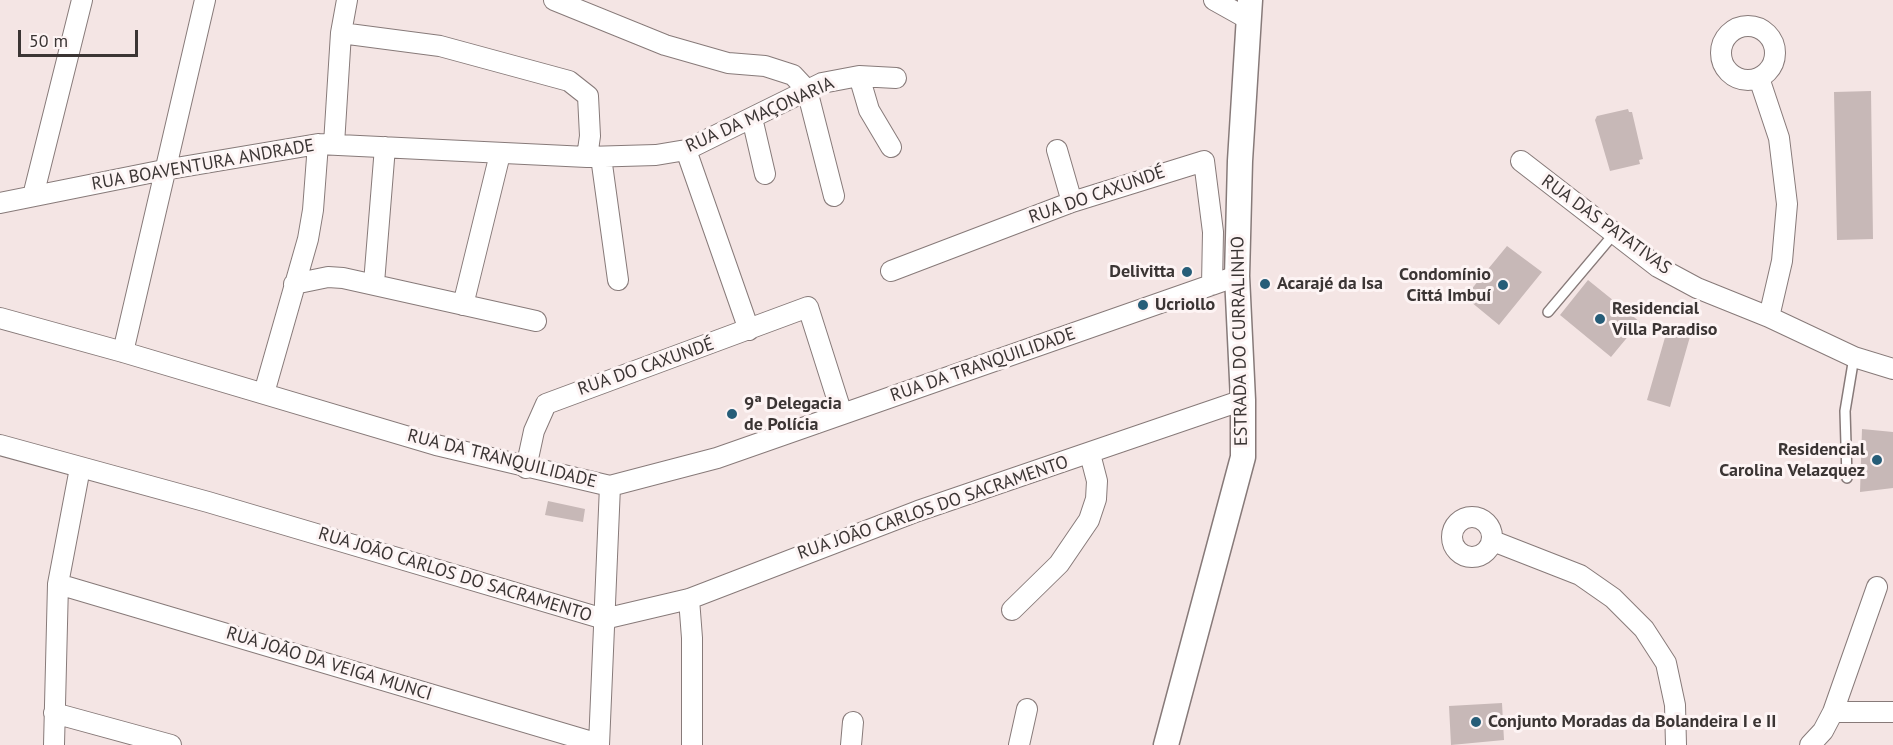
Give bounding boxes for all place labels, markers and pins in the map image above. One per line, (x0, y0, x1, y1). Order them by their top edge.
place label: Delivitta (1109, 261, 1175, 283)
place label: Condomínio Cittá Imbuí (1399, 264, 1491, 306)
marker: Delivitta (1180, 265, 1194, 279)
place label: Acarajé da Isa (1277, 273, 1383, 295)
marker: Acarajé da Isa (1258, 277, 1272, 291)
marker: Condomínio Cittá Imbuí (1496, 278, 1510, 292)
place label: Ucriollo (1155, 294, 1215, 316)
marker: Ucriollo (1136, 298, 1150, 312)
place label: Residencial Villa Paradiso (1612, 298, 1717, 340)
marker: Residencial Villa Paradiso (1593, 312, 1607, 326)
place label: 9ª Delegacia de Polícia (744, 393, 842, 436)
marker: 9ª Delegacia de Polícia (725, 407, 739, 421)
place label: Residencial Carolina Velazquez (1719, 439, 1865, 482)
marker: Residencial Carolina Velazquez (1870, 453, 1884, 467)
place label: Conjunto Moradas da Bolandeira I e II (1488, 711, 1776, 733)
marker: Conjunto Moradas da Bolandeira I e II (1469, 715, 1483, 729)

